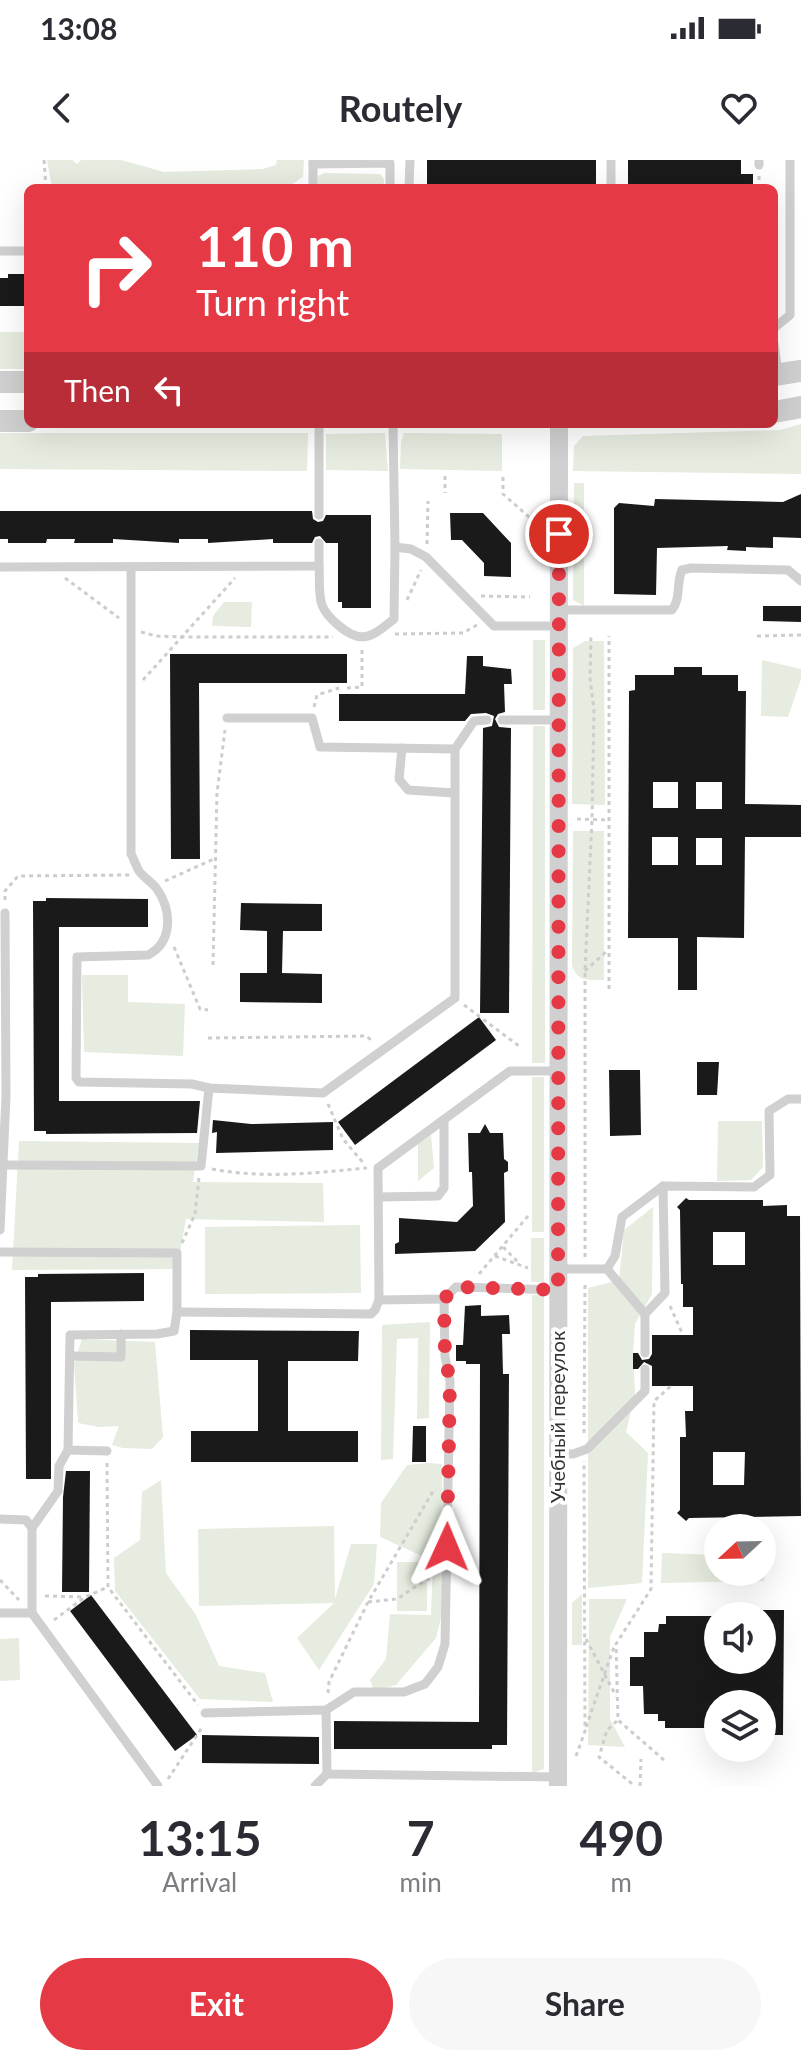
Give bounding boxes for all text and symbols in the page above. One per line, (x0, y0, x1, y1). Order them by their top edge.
text: 13:08 (40, 10, 117, 46)
icon: back (40, 86, 84, 130)
text: Routely (339, 86, 462, 130)
icon: heart (717, 86, 761, 130)
text: 110 m (196, 212, 354, 279)
icon: right (64, 216, 168, 320)
text: Turn right (196, 280, 349, 324)
icon: left (147, 368, 191, 412)
text: Then (64, 372, 131, 408)
pin (525, 500, 593, 568)
icon: arrive (537, 512, 581, 556)
street label: Учебный переулок (545, 1330, 569, 1503)
position arrow (405, 1505, 489, 1589)
north arrow (704, 1514, 776, 1586)
map controls (704, 1514, 776, 1762)
button: sound (704, 1602, 776, 1674)
button: layers (704, 1690, 776, 1762)
text: 13:15 (138, 1809, 262, 1866)
text: 7 (407, 1809, 435, 1866)
text: 490 (580, 1809, 663, 1866)
text: Arrival (162, 1866, 237, 1898)
text: min (400, 1866, 442, 1898)
text: m (611, 1866, 632, 1898)
button: Exit (40, 1958, 393, 2050)
button: Share (409, 1958, 761, 2050)

